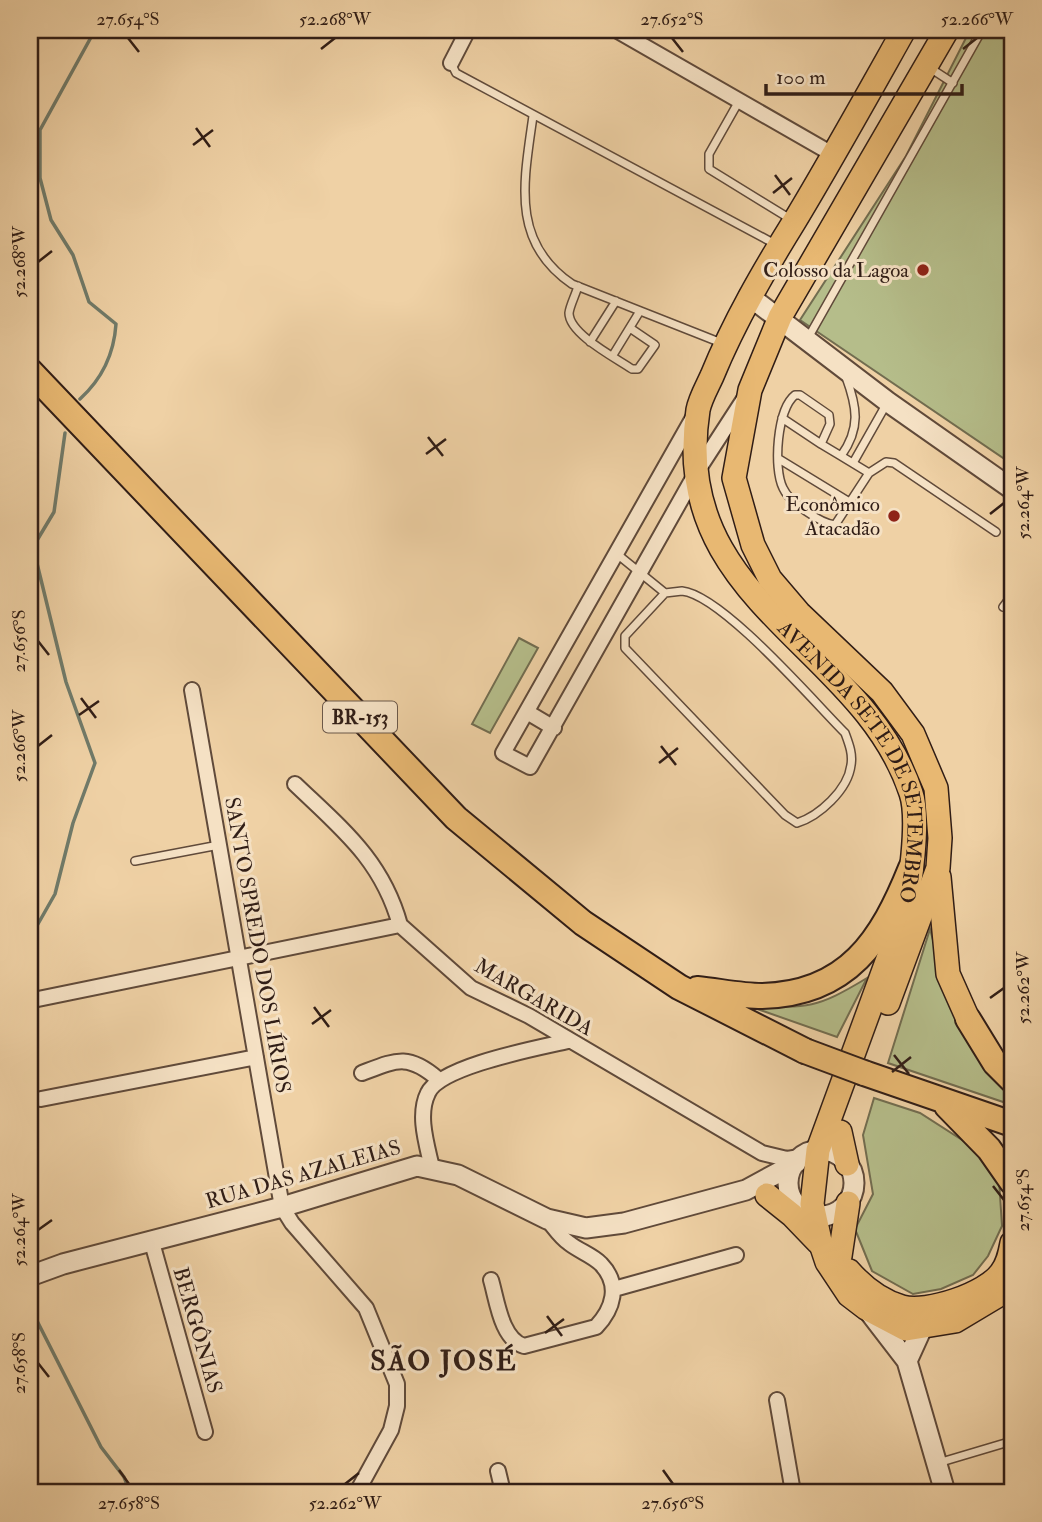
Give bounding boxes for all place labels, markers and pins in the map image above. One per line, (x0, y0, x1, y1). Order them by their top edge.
place label: Colosso da Lagoa (763, 257, 909, 284)
marker: Colosso da Lagoa (915, 262, 931, 278)
place label: Econômico Atacadão (785, 491, 880, 542)
marker: Econômico Atacadão (886, 508, 902, 524)

